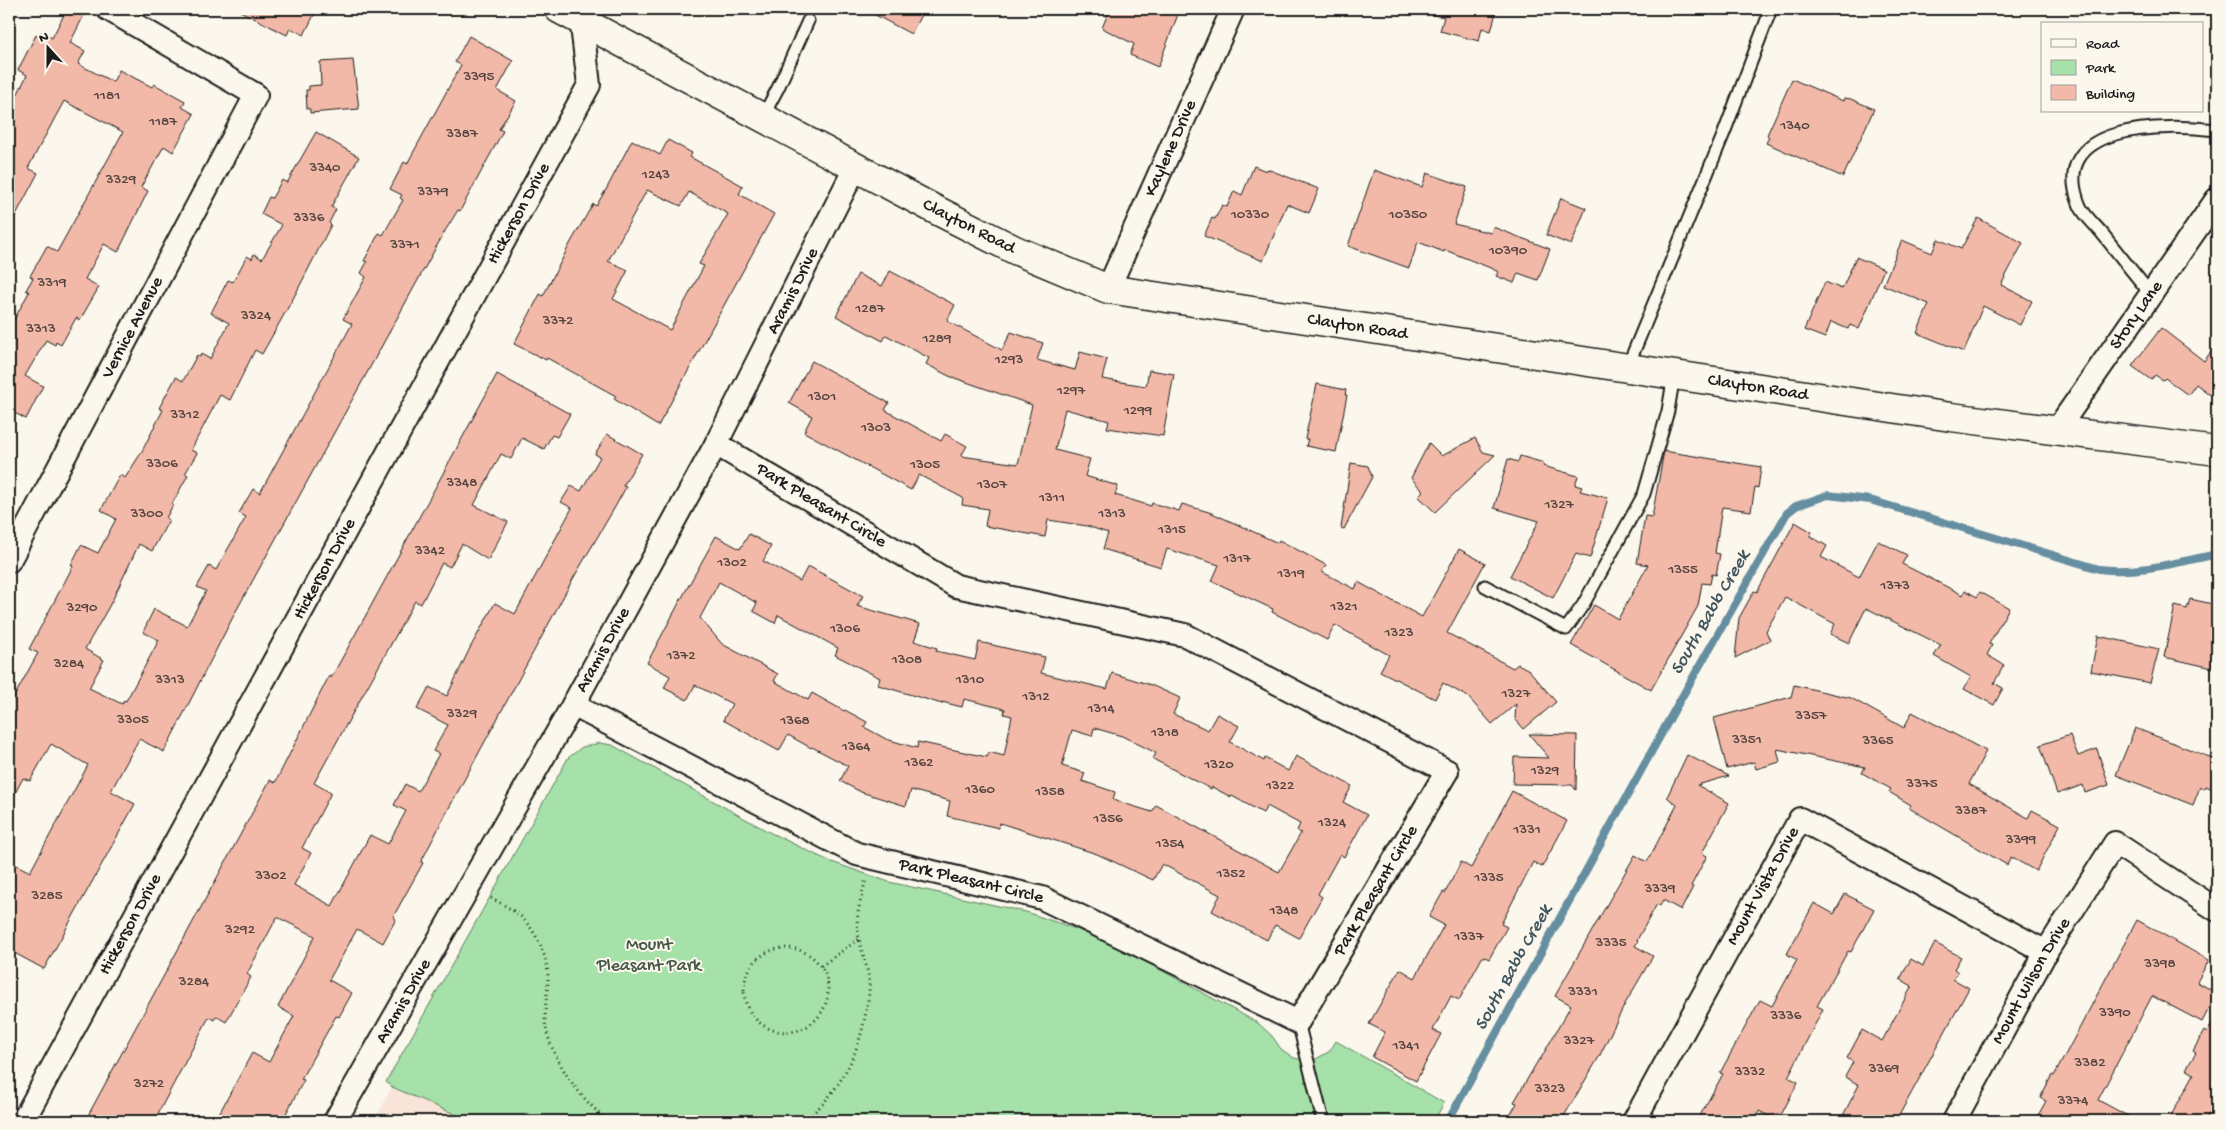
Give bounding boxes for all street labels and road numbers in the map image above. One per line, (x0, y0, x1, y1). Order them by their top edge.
street label: Kaylene Drive (1140, 96, 1202, 200)
street label: Hickerson Drive (483, 159, 555, 268)
street label: Clayton Road (919, 194, 1020, 260)
street label: Aramis Drive (762, 244, 824, 338)
street label: Vernice Avenue (97, 273, 168, 383)
street label: Story Lane (2105, 276, 2168, 354)
street label: Clayton Road (1306, 309, 1411, 345)
street label: Clayton Road (1706, 370, 1811, 406)
street label: Park Pleasant Circle (751, 458, 890, 553)
street label: Hickerson Drive (288, 514, 361, 623)
street label: Aramis Drive (571, 603, 635, 696)
street label: Park Pleasant Circle (1329, 821, 1423, 961)
street label: Mount Vista Drive (1722, 823, 1804, 949)
street label: Park Pleasant Circle (896, 854, 1046, 909)
street label: Hickerson Drive (94, 870, 167, 979)
street label: Mount Wilson Drive (1987, 913, 2076, 1048)
street label: Aramis Drive (371, 955, 436, 1047)

